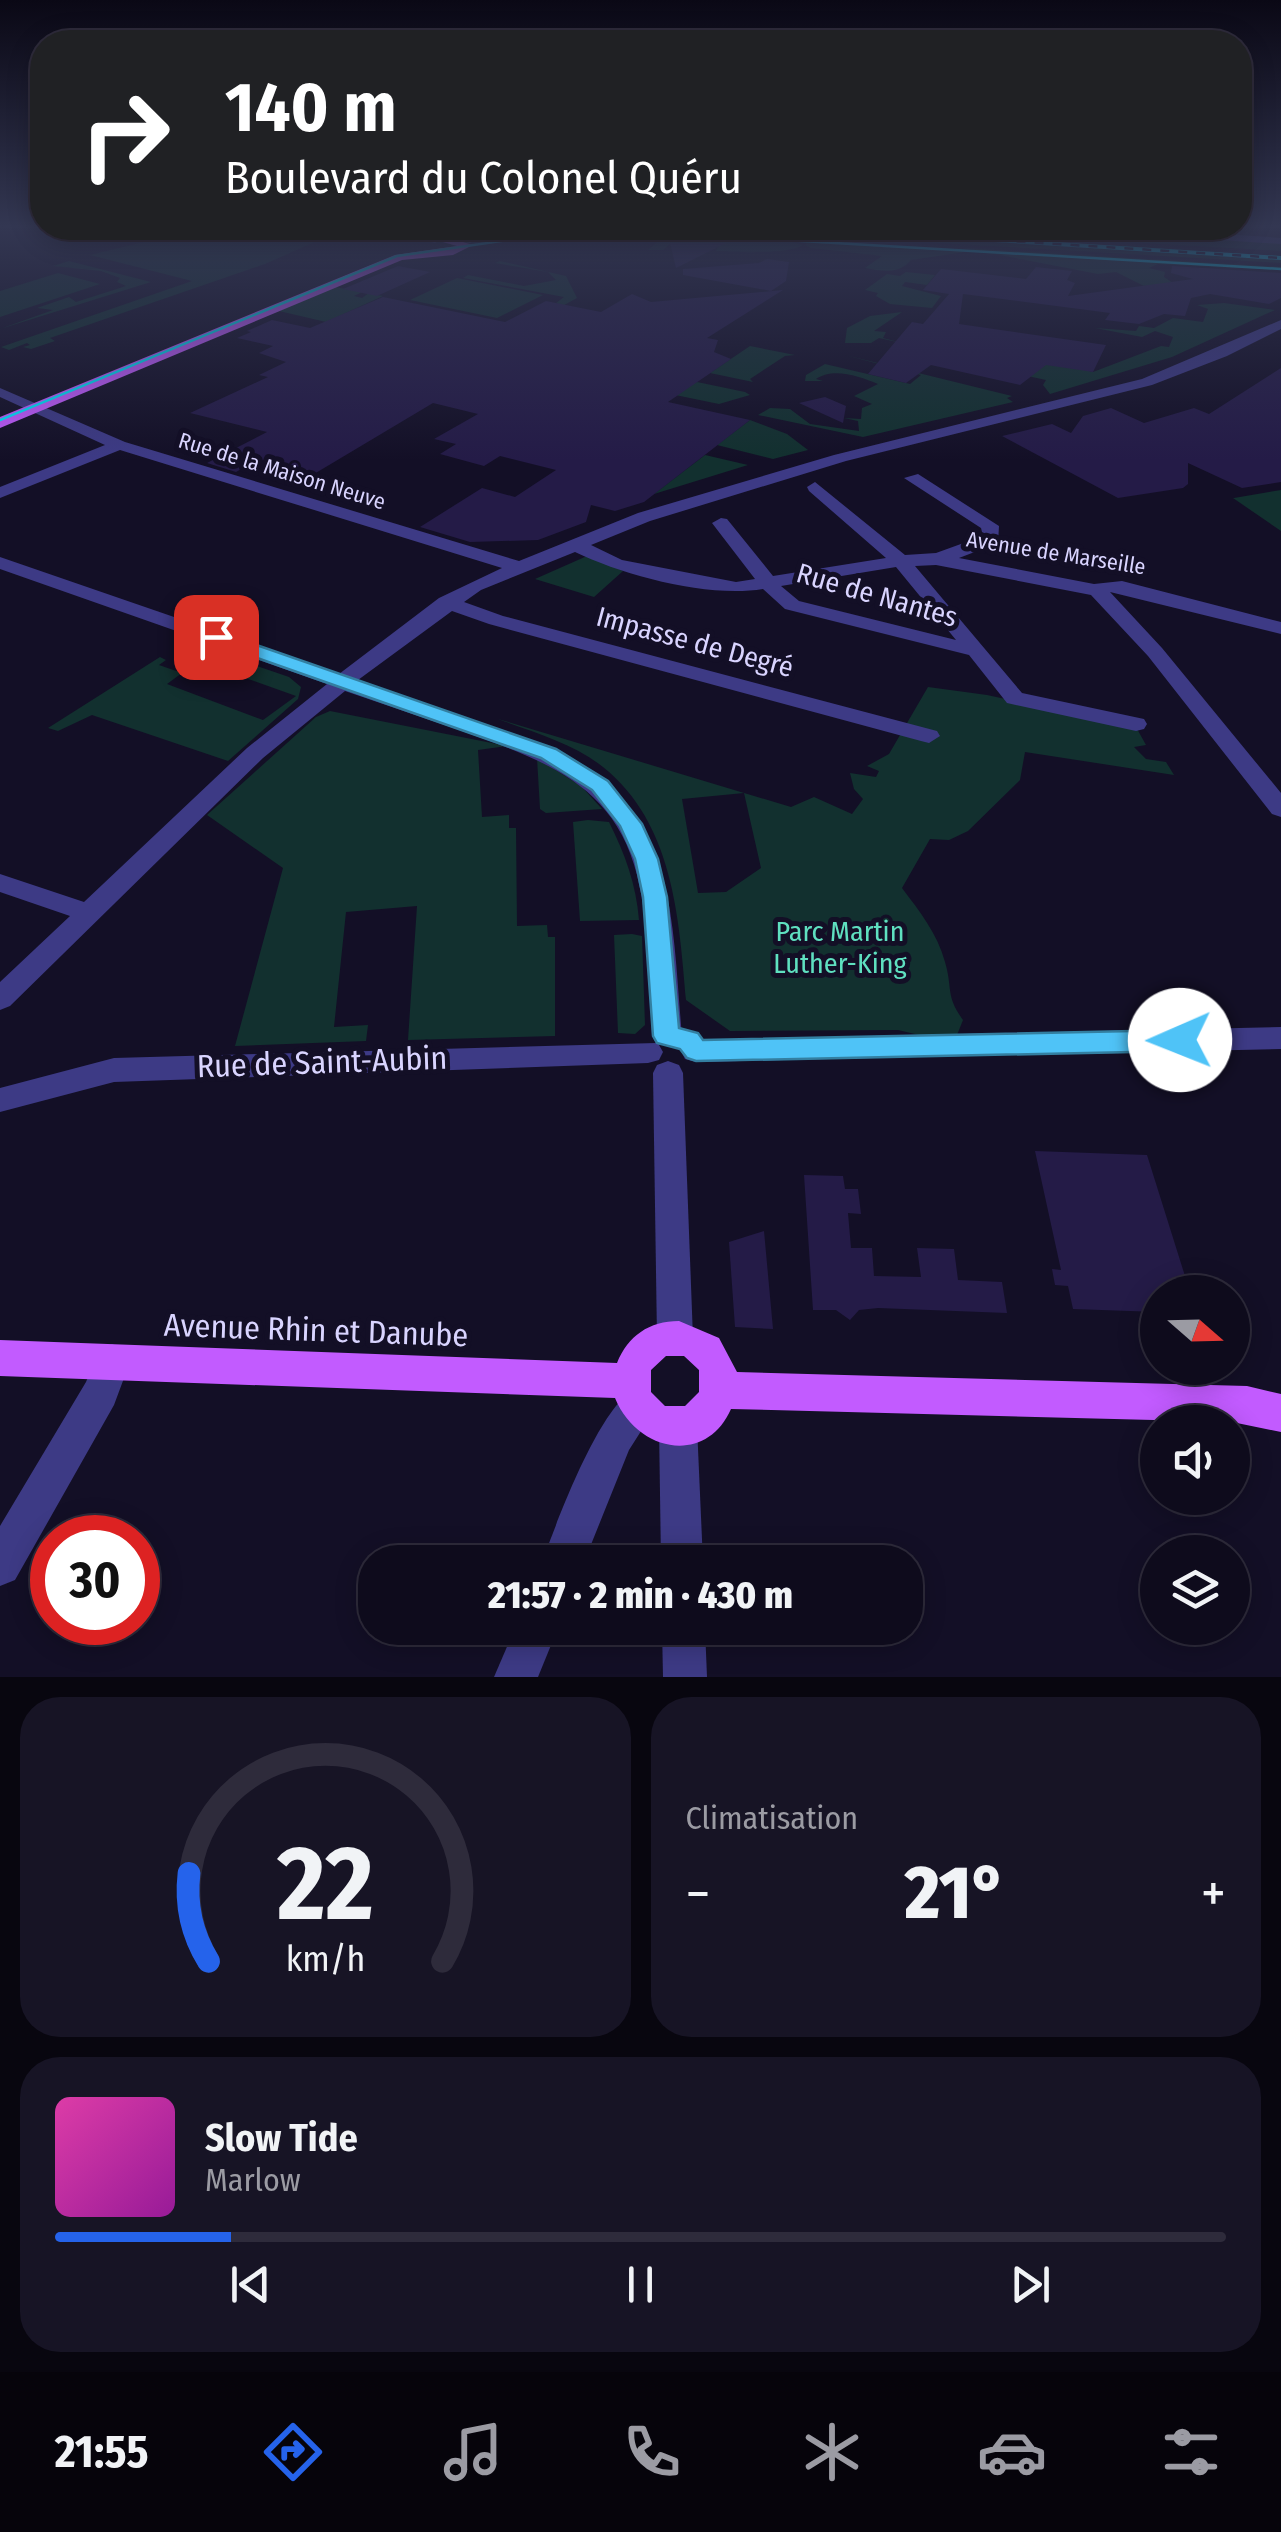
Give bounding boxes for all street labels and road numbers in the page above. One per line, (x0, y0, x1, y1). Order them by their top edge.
street label: Rue de la Maison Neuve (175, 427, 389, 515)
street label: Avenue de Marseille (964, 526, 1148, 580)
street label: Rue de Nantes (793, 556, 961, 634)
street label: Impasse de Degré (593, 600, 797, 684)
street label: Rue de Saint-Aubin (196, 1039, 448, 1085)
street label: Avenue Rhin et Danube (163, 1306, 469, 1354)

